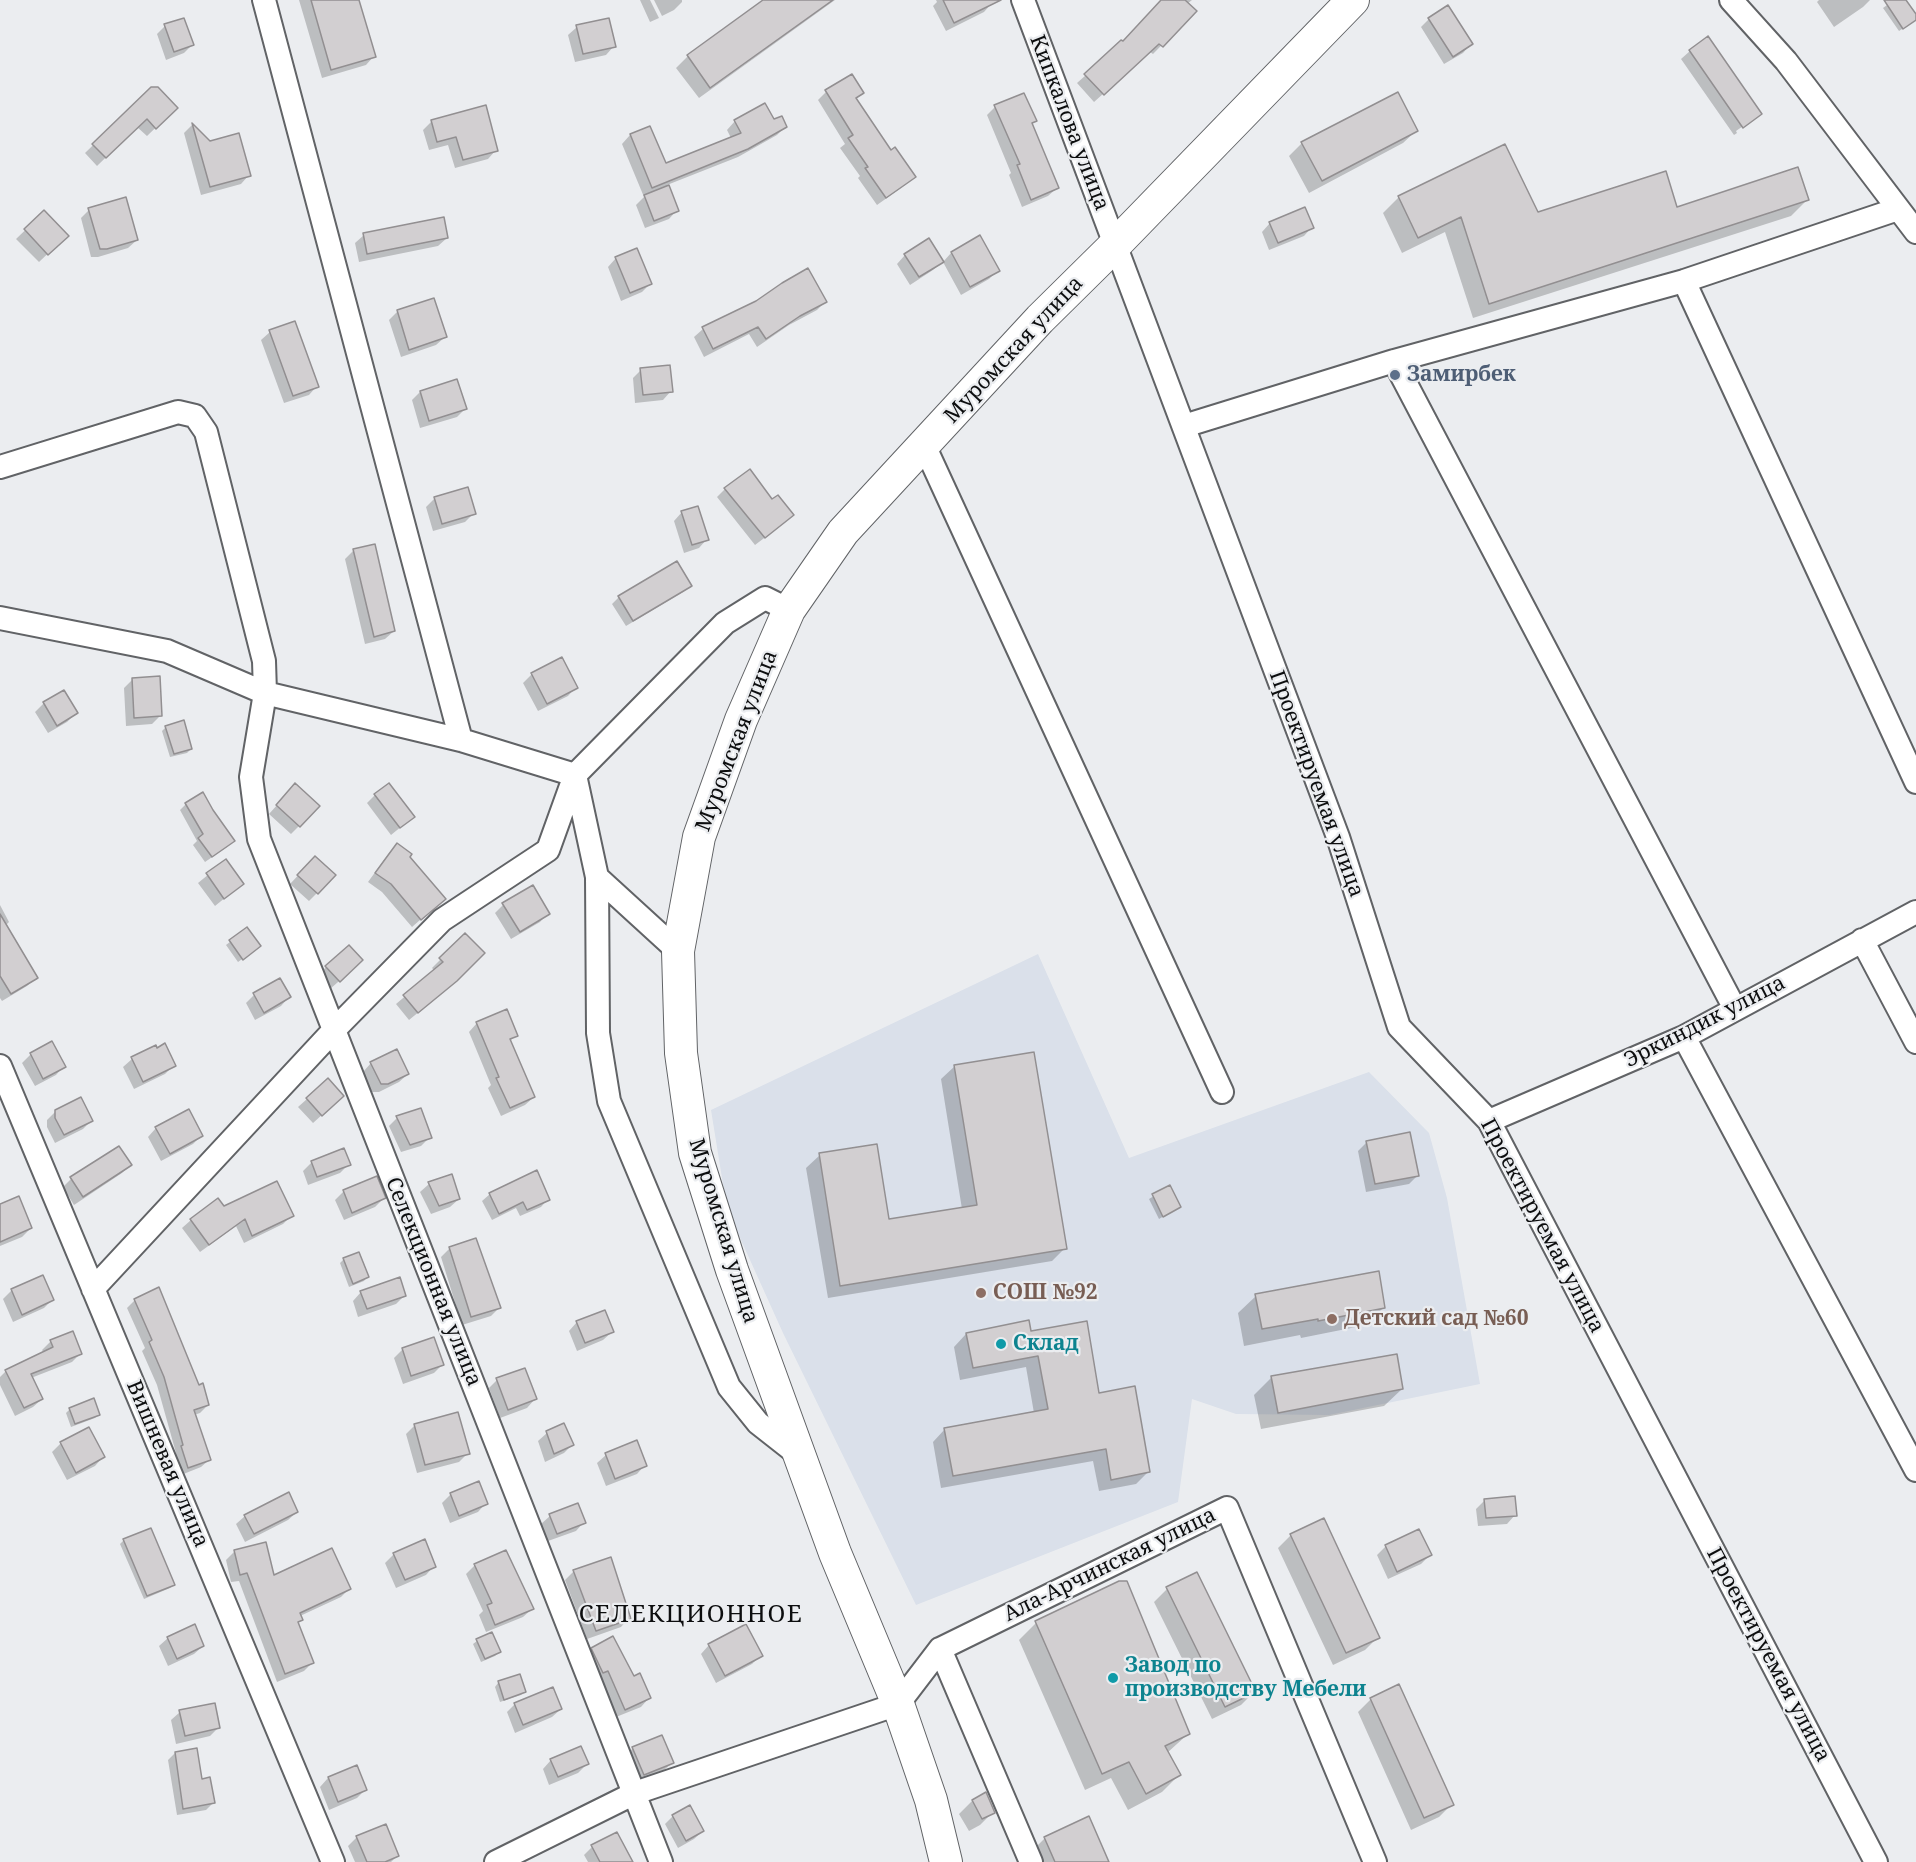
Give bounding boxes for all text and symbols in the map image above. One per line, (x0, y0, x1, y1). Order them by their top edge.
street label: Кипкалова улица (1024, 32, 1114, 214)
street label: Муромская улица (939, 271, 1089, 429)
place label: Замирбек (1407, 362, 1516, 388)
marker: Замирбек (1388, 368, 1402, 382)
street label: Муромская улица (691, 647, 783, 835)
street label: Проектируемая улица (1263, 667, 1369, 901)
street label: Эркиндик улица (1620, 971, 1790, 1073)
street label: Проектируемая улица (1475, 1115, 1609, 1337)
street label: Муромская улица (683, 1136, 763, 1326)
street label: Селекционная улица (380, 1174, 486, 1390)
place label: СОШ №92 (993, 1280, 1098, 1306)
marker: СОШ №92 (974, 1286, 988, 1300)
place label: Детский сад №60 (1344, 1306, 1529, 1332)
marker: Детский сад №60 (1325, 1312, 1339, 1326)
place label: Склад (1013, 1331, 1079, 1357)
marker: Склад (994, 1337, 1008, 1351)
street label: Вишневая улица (120, 1377, 214, 1551)
street label: Ала-Арчинская улица (1000, 1503, 1220, 1627)
street label: Проектируемая улица (1701, 1544, 1835, 1766)
district label: СЕЛЕКЦИОННОЕ (579, 1601, 803, 1629)
place label: Завод по производству Мебели (1125, 1653, 1366, 1703)
marker: Завод по производству Мебели (1106, 1671, 1120, 1685)

